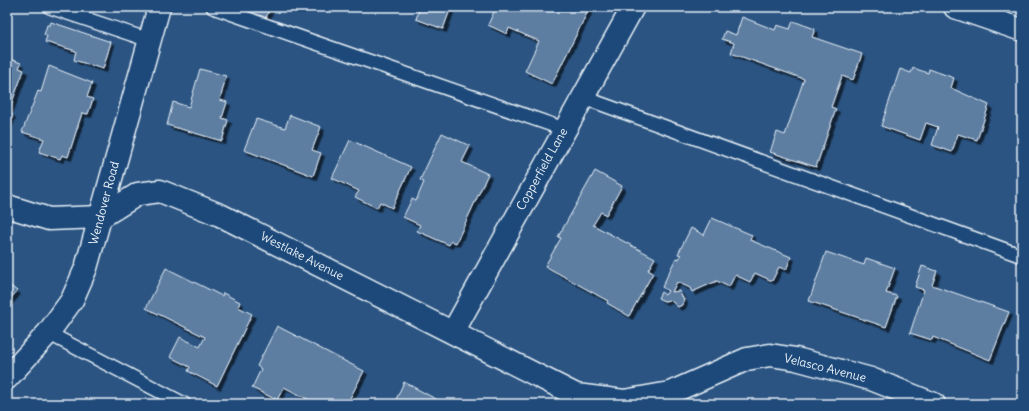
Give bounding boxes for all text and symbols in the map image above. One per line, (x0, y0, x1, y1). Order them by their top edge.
street label: Copperfield Lane (513, 125, 570, 213)
street label: Wendover Road (85, 159, 122, 246)
street label: Westlake Avenue (258, 228, 346, 283)
street label: Velasco Avenue (782, 350, 868, 385)

